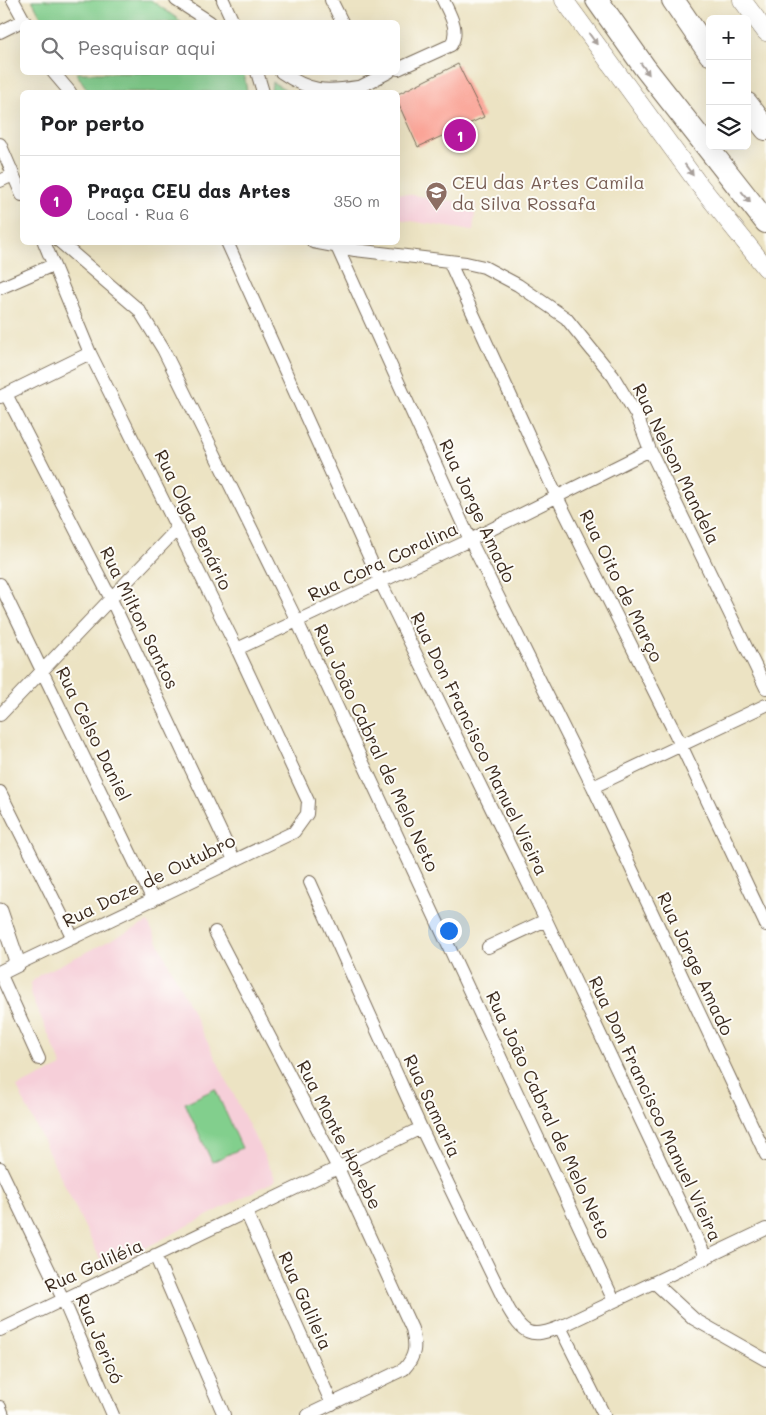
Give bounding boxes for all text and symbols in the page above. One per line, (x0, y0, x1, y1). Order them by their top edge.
map controls (706, 15, 751, 150)
button: + (706, 15, 751, 60)
search box (20, 20, 400, 75)
one-way arrow (587, 32, 598, 45)
icon: search (38, 34, 66, 62)
text: Pesquisar aqui (78, 35, 216, 60)
button: − (706, 60, 751, 105)
one-way arrow (640, 62, 651, 75)
button: layers (706, 105, 751, 150)
text: Por perto (40, 109, 144, 136)
pin: 1 (444, 116, 476, 154)
one-way arrow (683, 163, 694, 176)
place label: CEU das Artes Camila da Silva Rossafa (452, 170, 645, 215)
text: Praça CEU das Artes (87, 178, 290, 203)
school or university icon: CEU das Artes Camila da Silva Rossafa (424, 181, 448, 212)
text: 1 (52, 190, 60, 211)
text: 350 m (334, 190, 380, 211)
one-way arrow (740, 190, 751, 203)
text: Local · Rua 6 (87, 203, 189, 224)
street label: Rua Nelson Mandela (627, 379, 726, 548)
street label: Rua Jorge Amado (434, 435, 522, 586)
street label: Rua Olga Benário (150, 445, 238, 594)
street label: Rua Oito de Março (575, 505, 669, 666)
street label: Rua Cora Coralina (304, 516, 461, 606)
street label: Rua Milton Santos (95, 542, 185, 693)
street label: Rua Don Francisco Manuel Vieira (406, 608, 554, 879)
street label: Rua João Cabral de Melo Neto (309, 620, 445, 875)
street label: Rua Celso Daniel (51, 662, 137, 805)
street label: Rua Doze de Outubro (58, 828, 239, 932)
street label: Rua Jorge Amado (652, 888, 740, 1039)
your location (436, 918, 462, 944)
street label: Rua Don Francisco Manuel Vieira (584, 972, 728, 1245)
street label: Rua João Cabral de Melo Neto (481, 987, 617, 1242)
street label: Rua Samaria (399, 1050, 467, 1161)
street label: Rua Monte Horebe (292, 1056, 388, 1213)
street label: Rua Galiléia (41, 1233, 147, 1297)
street label: Rua Galileia (274, 1248, 338, 1354)
street label: Rua Jericó (70, 1290, 130, 1387)

